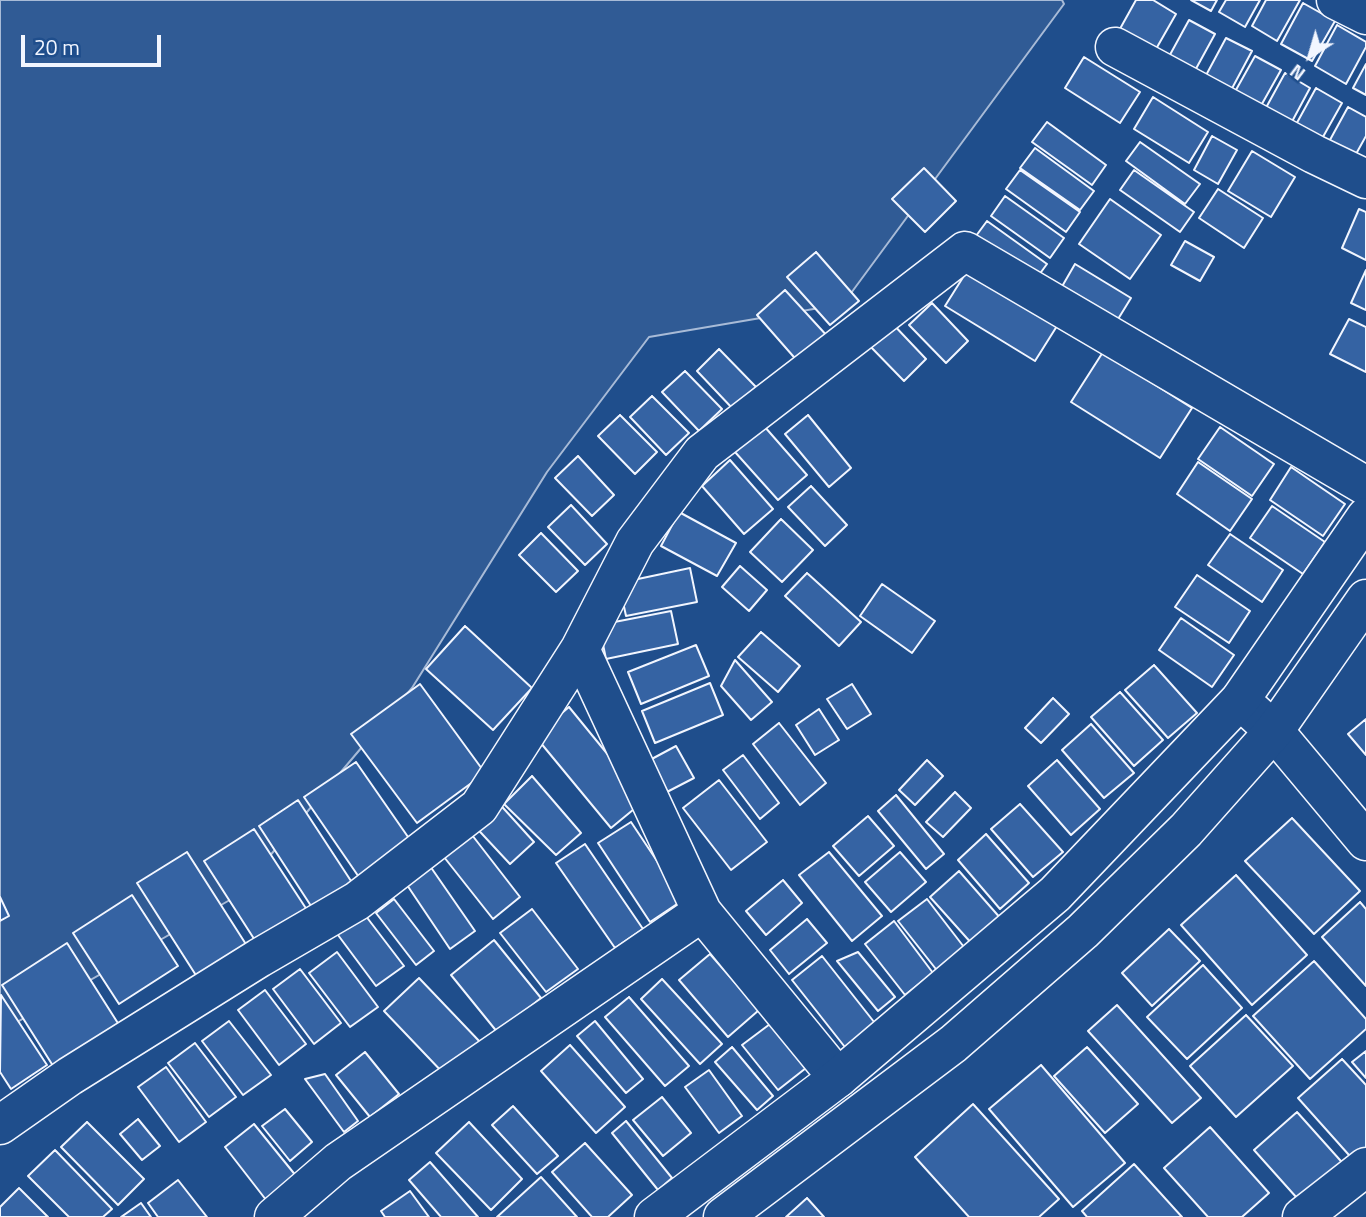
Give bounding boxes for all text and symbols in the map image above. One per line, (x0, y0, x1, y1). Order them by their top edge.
scale bar (24, 21, 164, 65)
north arrow (1275, 21, 1345, 91)
text: 20 m (34, 31, 80, 63)
text: N (1283, 58, 1311, 89)

